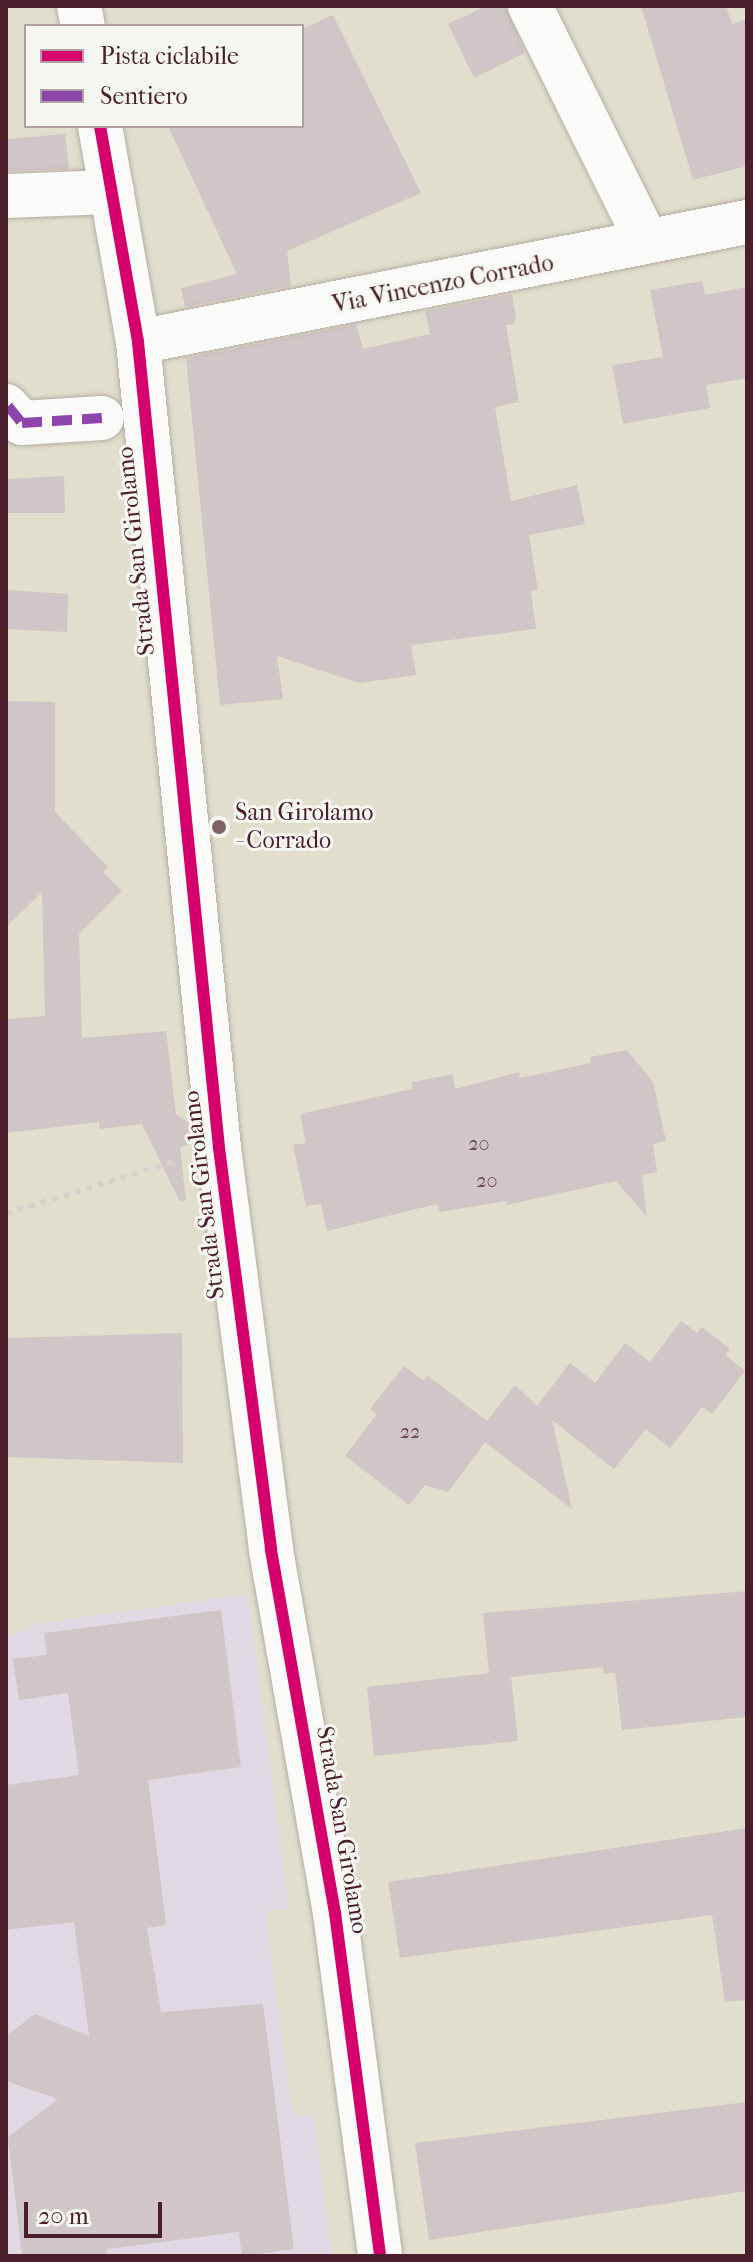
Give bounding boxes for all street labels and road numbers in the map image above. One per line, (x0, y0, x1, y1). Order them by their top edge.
street label: Via Vincenzo Corrado (330, 248, 556, 320)
street label: Strada San Girolamo (111, 445, 161, 657)
street label: Strada San Girolamo (177, 1089, 231, 1301)
street label: Strada San Girolamo (310, 1724, 374, 1936)

